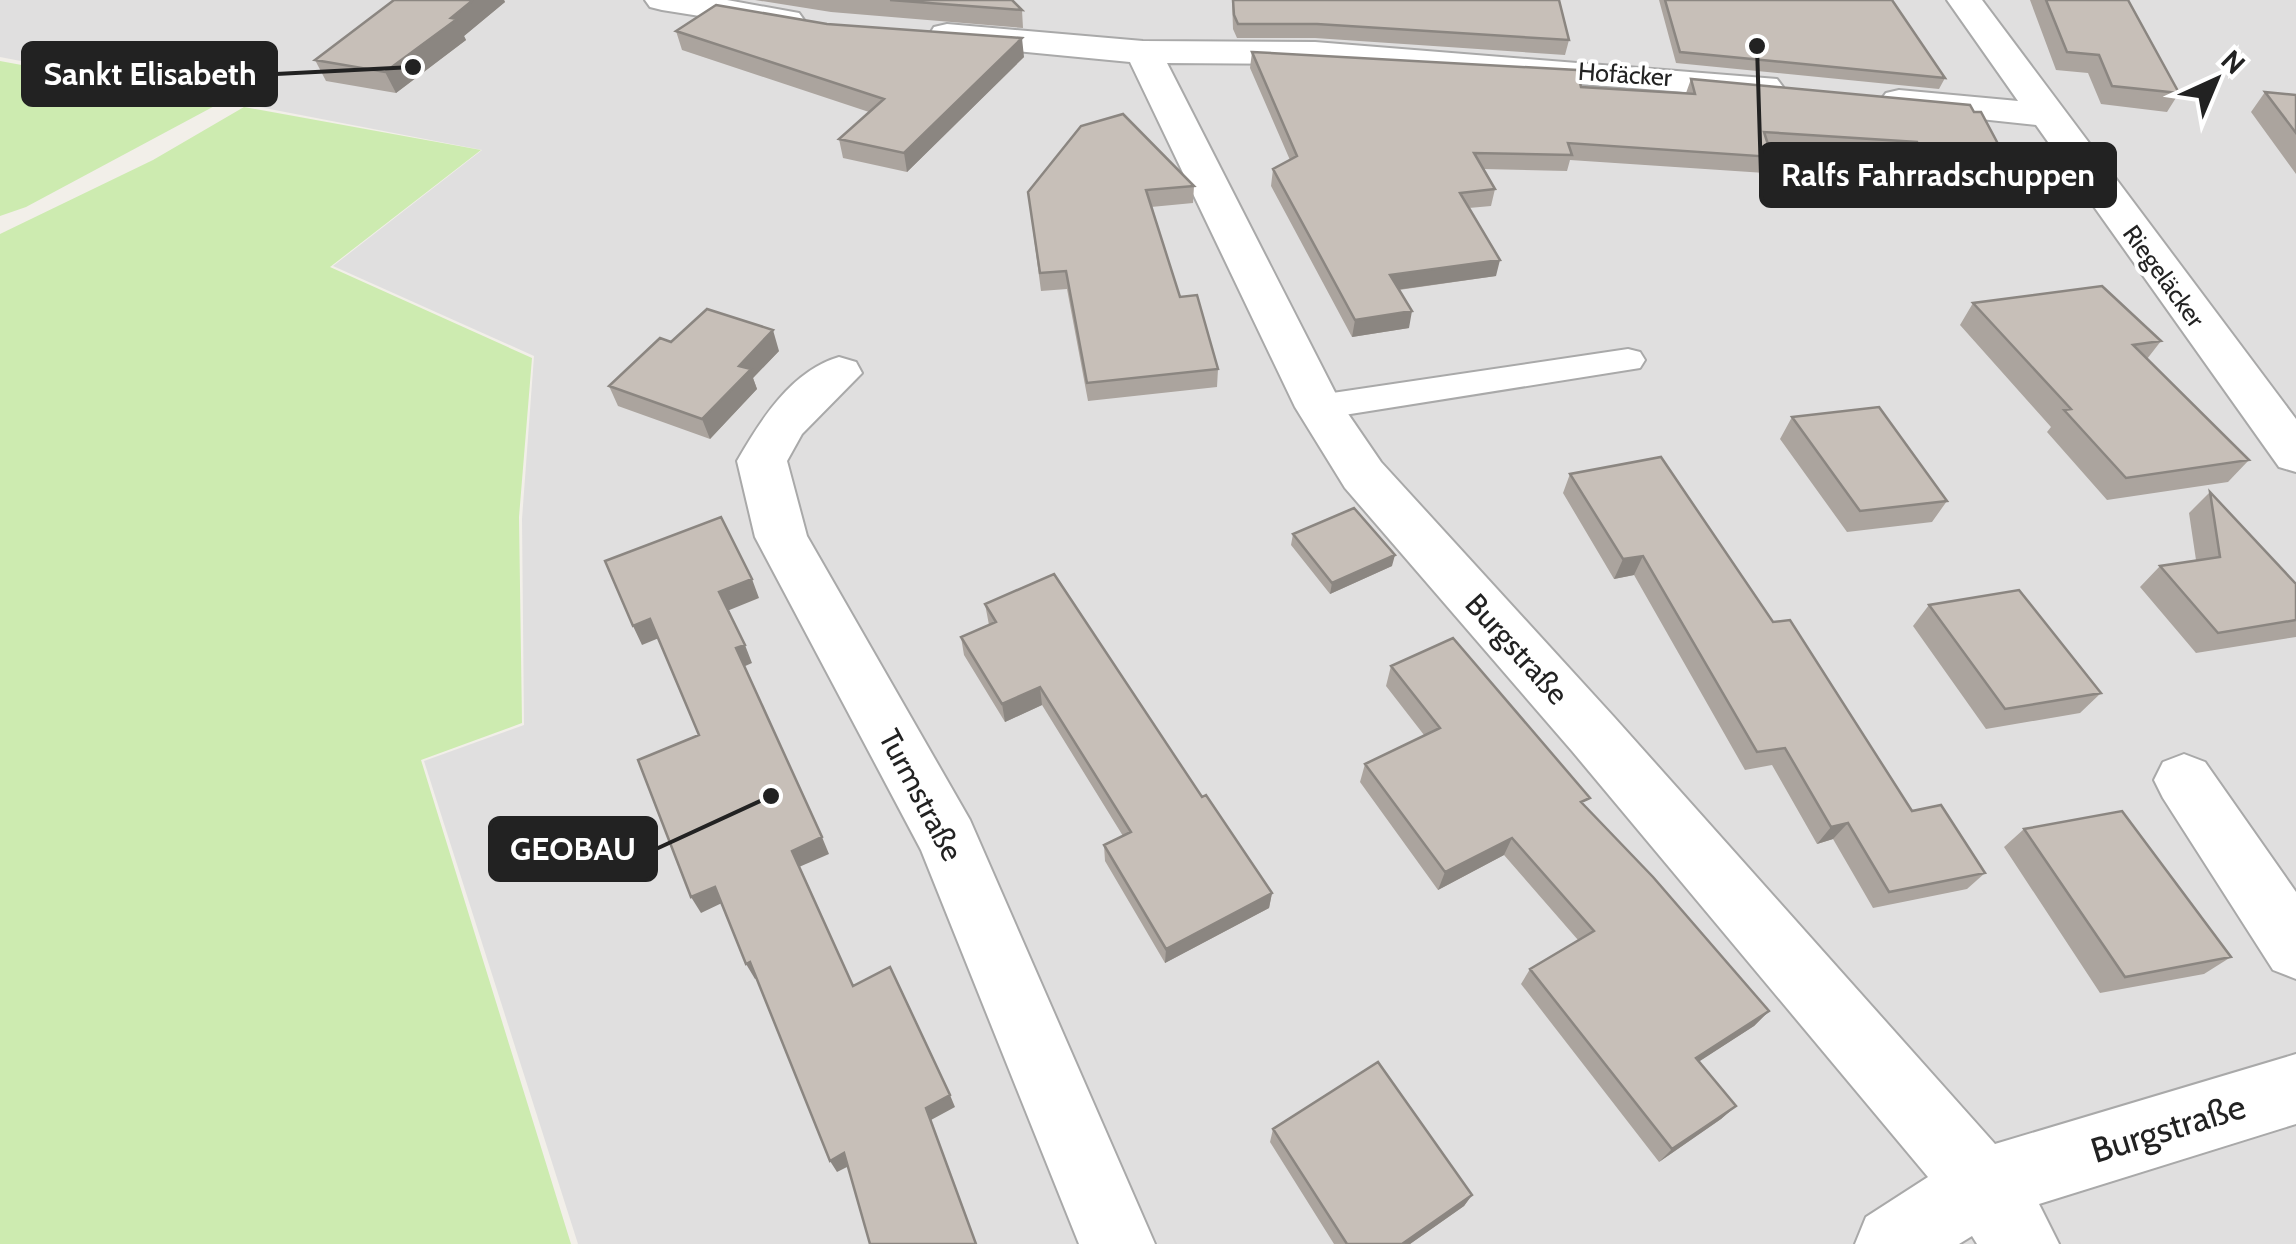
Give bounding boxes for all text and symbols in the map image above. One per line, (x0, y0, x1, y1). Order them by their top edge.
north arrow (2166, 30, 2266, 130)
callout: Sankt Elisabeth (23, 43, 276, 105)
text: N (2214, 43, 2252, 81)
text: Sankt Elisabeth (43, 54, 257, 93)
street label: Hofäcker (1577, 56, 1673, 92)
callout: Ralfs Fahrradschuppen (1761, 144, 2115, 206)
text: Ralfs Fahrradschuppen (1781, 155, 2095, 194)
street label: Riegeläcker (2117, 219, 2211, 333)
street label: Burgstraße (1458, 586, 1576, 712)
street label: Turmstraße (871, 723, 971, 867)
callout: GEOBAU (490, 818, 656, 880)
text: GEOBAU (510, 829, 636, 868)
street label: Burgstraße (2086, 1084, 2250, 1172)

